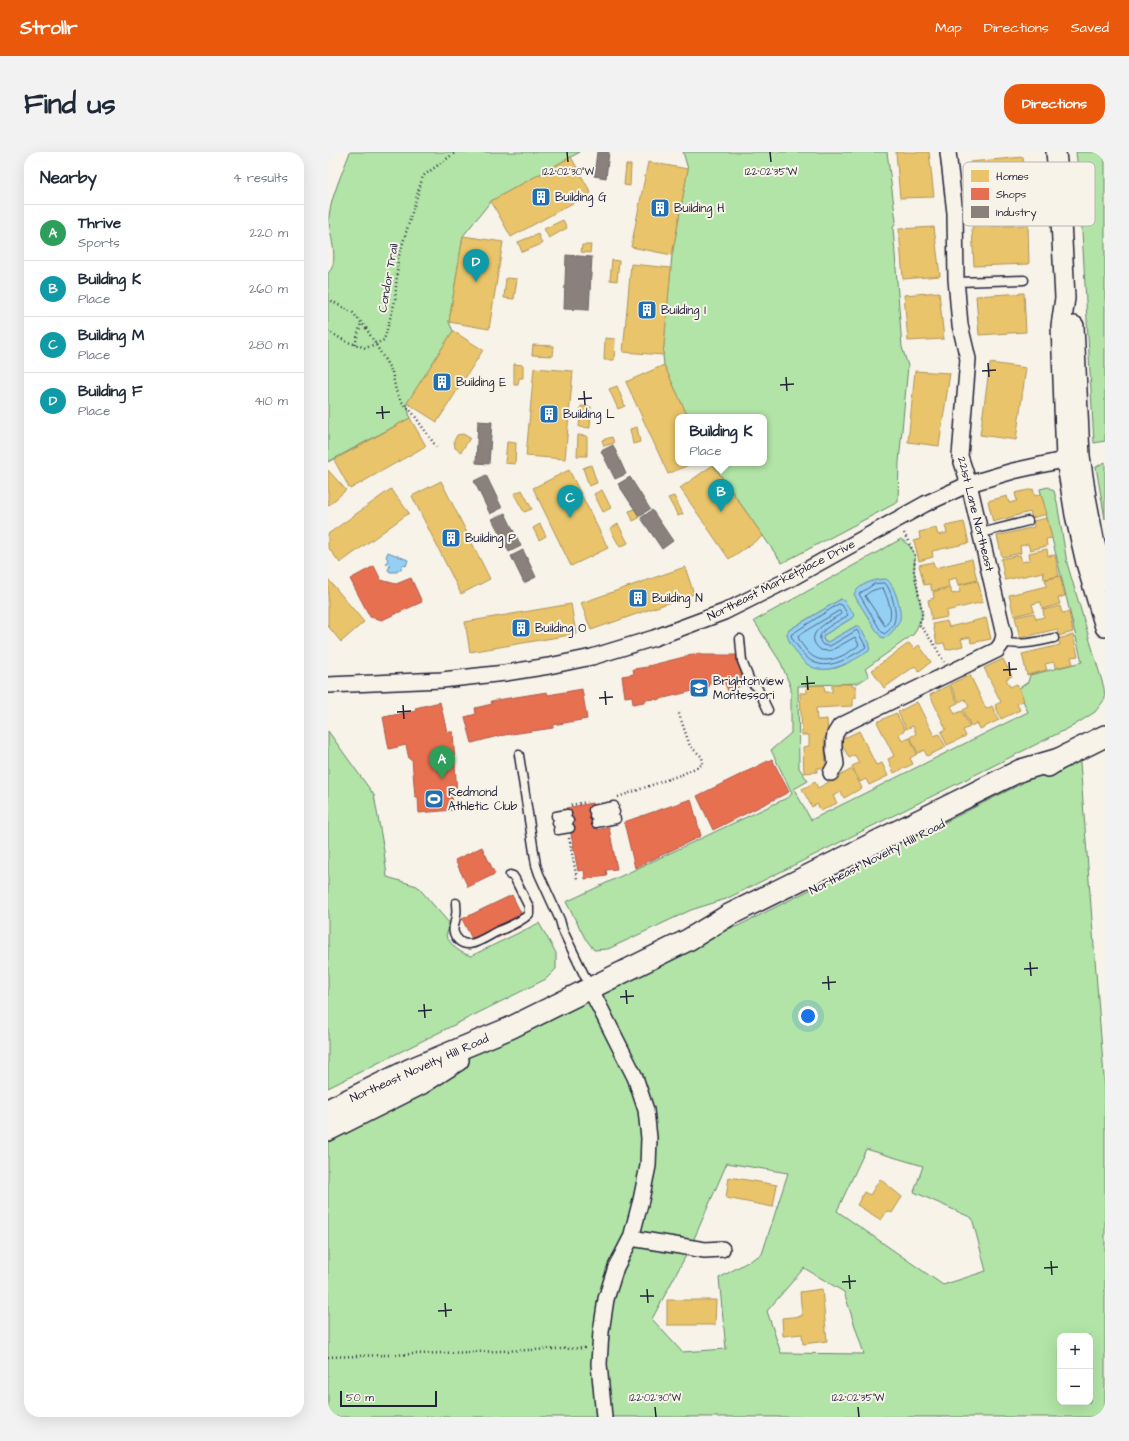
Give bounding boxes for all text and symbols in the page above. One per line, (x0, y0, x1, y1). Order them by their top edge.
text: Strollr (20, 15, 78, 42)
text: Map (935, 18, 962, 38)
text: Directions (984, 18, 1049, 38)
text: Saved (1071, 18, 1109, 38)
button: Directions (1004, 84, 1105, 124)
text: Find us (24, 85, 115, 124)
legend (963, 162, 1095, 226)
text: 122°02'30"W (542, 165, 594, 179)
text: 122°02'35"W (745, 165, 798, 179)
text: Nearby (40, 166, 97, 190)
text: 4 results (233, 169, 288, 187)
text: Homes (996, 169, 1029, 184)
building icon: Building G (530, 186, 552, 208)
text: Shops (996, 187, 1027, 202)
place label: Building G (555, 189, 607, 207)
building icon: Building H (649, 197, 671, 219)
place label: Building H (674, 200, 725, 218)
text: Industry (996, 205, 1036, 221)
text: Thrive (78, 213, 121, 234)
text: A (49, 224, 57, 242)
text: 220 m (250, 224, 288, 242)
text: Sports (78, 234, 120, 252)
street label: Condor Trail (374, 242, 403, 314)
pin: D (463, 249, 489, 282)
text: Building K (78, 269, 141, 290)
text: B (48, 280, 58, 298)
text: 260 m (249, 280, 288, 298)
text: Place (78, 290, 110, 308)
building icon: Building I (636, 299, 658, 321)
place label: Building I (661, 302, 706, 320)
text: Building M (78, 325, 145, 346)
text: C (48, 336, 58, 354)
text: 280 m (249, 336, 288, 354)
text: Place (78, 346, 110, 364)
building icon: Building E (431, 371, 453, 393)
place label: Building E (456, 374, 506, 392)
text: Building F (78, 381, 143, 402)
text: D (49, 392, 57, 410)
text: 410 m (254, 392, 288, 410)
text: Place (78, 402, 110, 420)
building icon: Building L (538, 403, 560, 425)
place label: Building L (563, 406, 615, 424)
popup (675, 414, 767, 466)
text: Building K (689, 421, 753, 442)
text: Place (689, 442, 722, 460)
street label: 221st Lane Northeast (953, 455, 998, 573)
pin: B (708, 479, 734, 512)
pin: C (557, 485, 583, 518)
building icon: Building P (440, 527, 462, 549)
place label: Building P (465, 530, 516, 548)
street label: Northeast Marketplace Drive (704, 535, 859, 625)
building icon: Building N (627, 587, 649, 609)
place label: Building N (652, 590, 703, 608)
building icon: Building O (510, 617, 532, 639)
place label: Building O (535, 620, 586, 638)
place label: Brightonview Montessori (713, 673, 784, 704)
school or university icon: Brightonview Montessori (688, 677, 710, 699)
pin: A (429, 746, 455, 779)
place label: Redmond Athletic Club (448, 784, 517, 815)
sports icon: Redmond Athletic Club (423, 788, 445, 810)
street label: Northeast Novelty Hill Road (806, 816, 949, 900)
your location (798, 1006, 818, 1026)
street label: Northeast Novelty Hill Road (347, 1030, 492, 1108)
map controls (1057, 1333, 1093, 1405)
button: + (1057, 1333, 1093, 1369)
button: − (1057, 1369, 1093, 1405)
scale bar (340, 1389, 437, 1408)
text: 50 m (346, 1390, 374, 1405)
text: 122°02'30"W (629, 1391, 681, 1405)
text: 122°02'35"W (832, 1391, 885, 1405)

